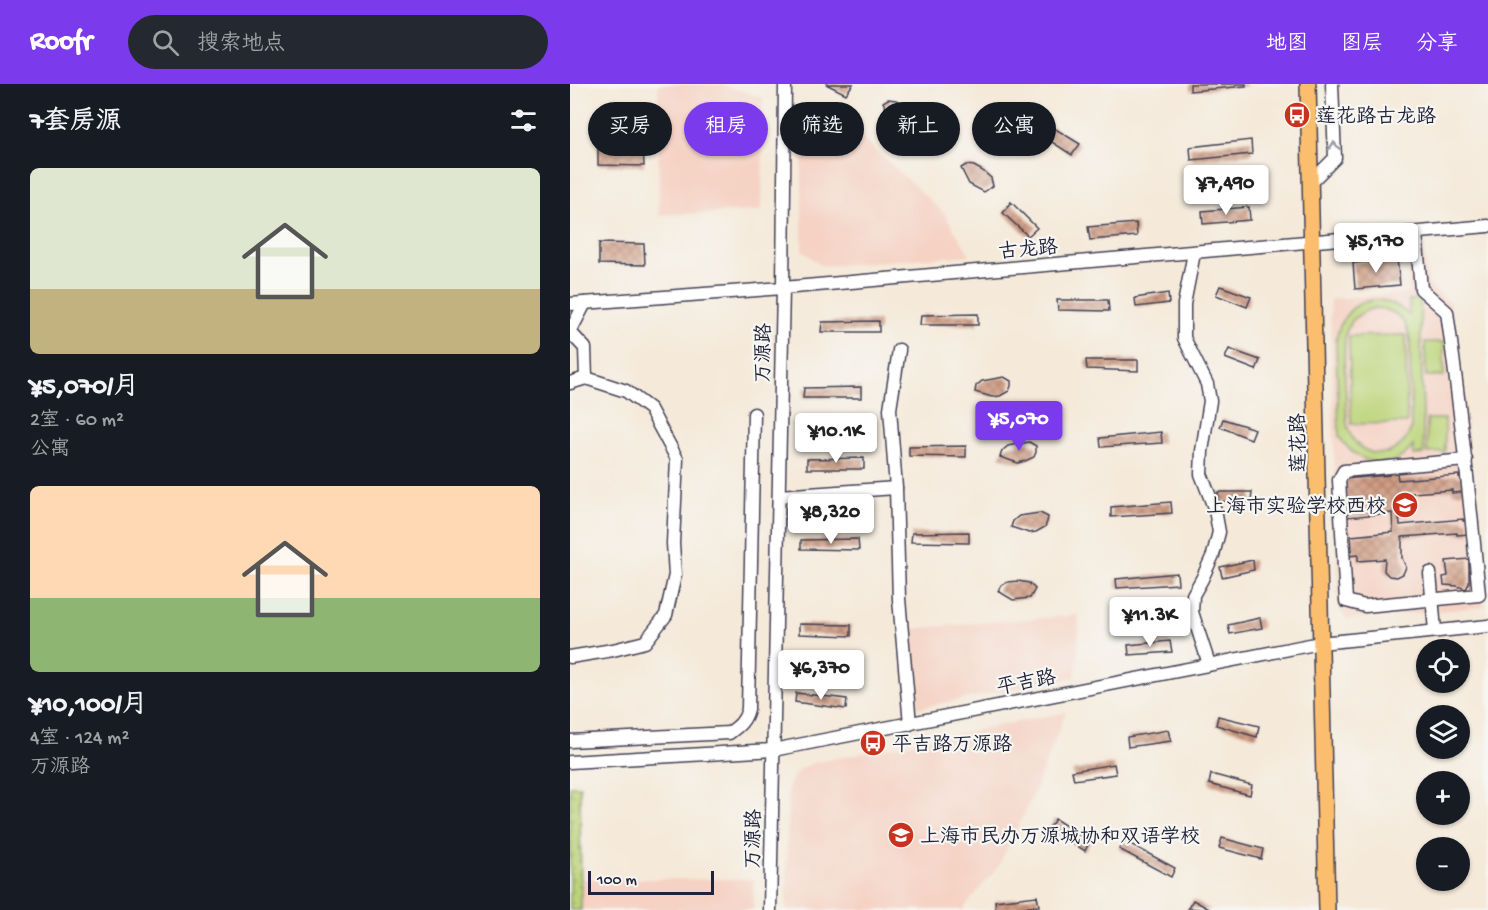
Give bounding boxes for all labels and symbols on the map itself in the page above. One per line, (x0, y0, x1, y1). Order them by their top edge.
bus stop icon: 莲花路古龙路 (1282, 100, 1312, 130)
place label: 莲花路古龙路 (1316, 105, 1437, 130)
one-way arrow (1328, 141, 1341, 150)
pin: ¥7,490 (1177, 165, 1275, 216)
pin: ¥5,170 (1327, 223, 1425, 274)
street label: 古龙路 (997, 235, 1060, 266)
street label: 万源路 (751, 322, 778, 383)
pin: ¥5,070 (970, 401, 1068, 452)
street label: 莲花路 (1286, 412, 1313, 473)
pin: ¥10.1K (787, 413, 885, 464)
school or university icon: 上海市实验学校西校 (1390, 490, 1420, 520)
pin: ¥8,320 (782, 494, 880, 545)
place label: 上海市实验学校西校 (1206, 495, 1386, 520)
pin: ¥11.3K (1101, 597, 1199, 648)
pin: ¥6,370 (772, 650, 870, 701)
street label: 平吉路 (995, 665, 1059, 701)
bus stop icon: 平吉路万源路 (858, 728, 888, 758)
place label: 平吉路万源路 (892, 733, 1013, 758)
street label: 万源路 (741, 808, 768, 869)
school or university icon: 上海市民办万源城协和双语学校 (886, 820, 916, 850)
place label: 上海市民办万源城协和双语学校 (920, 825, 1200, 850)
scale bar (588, 868, 714, 896)

